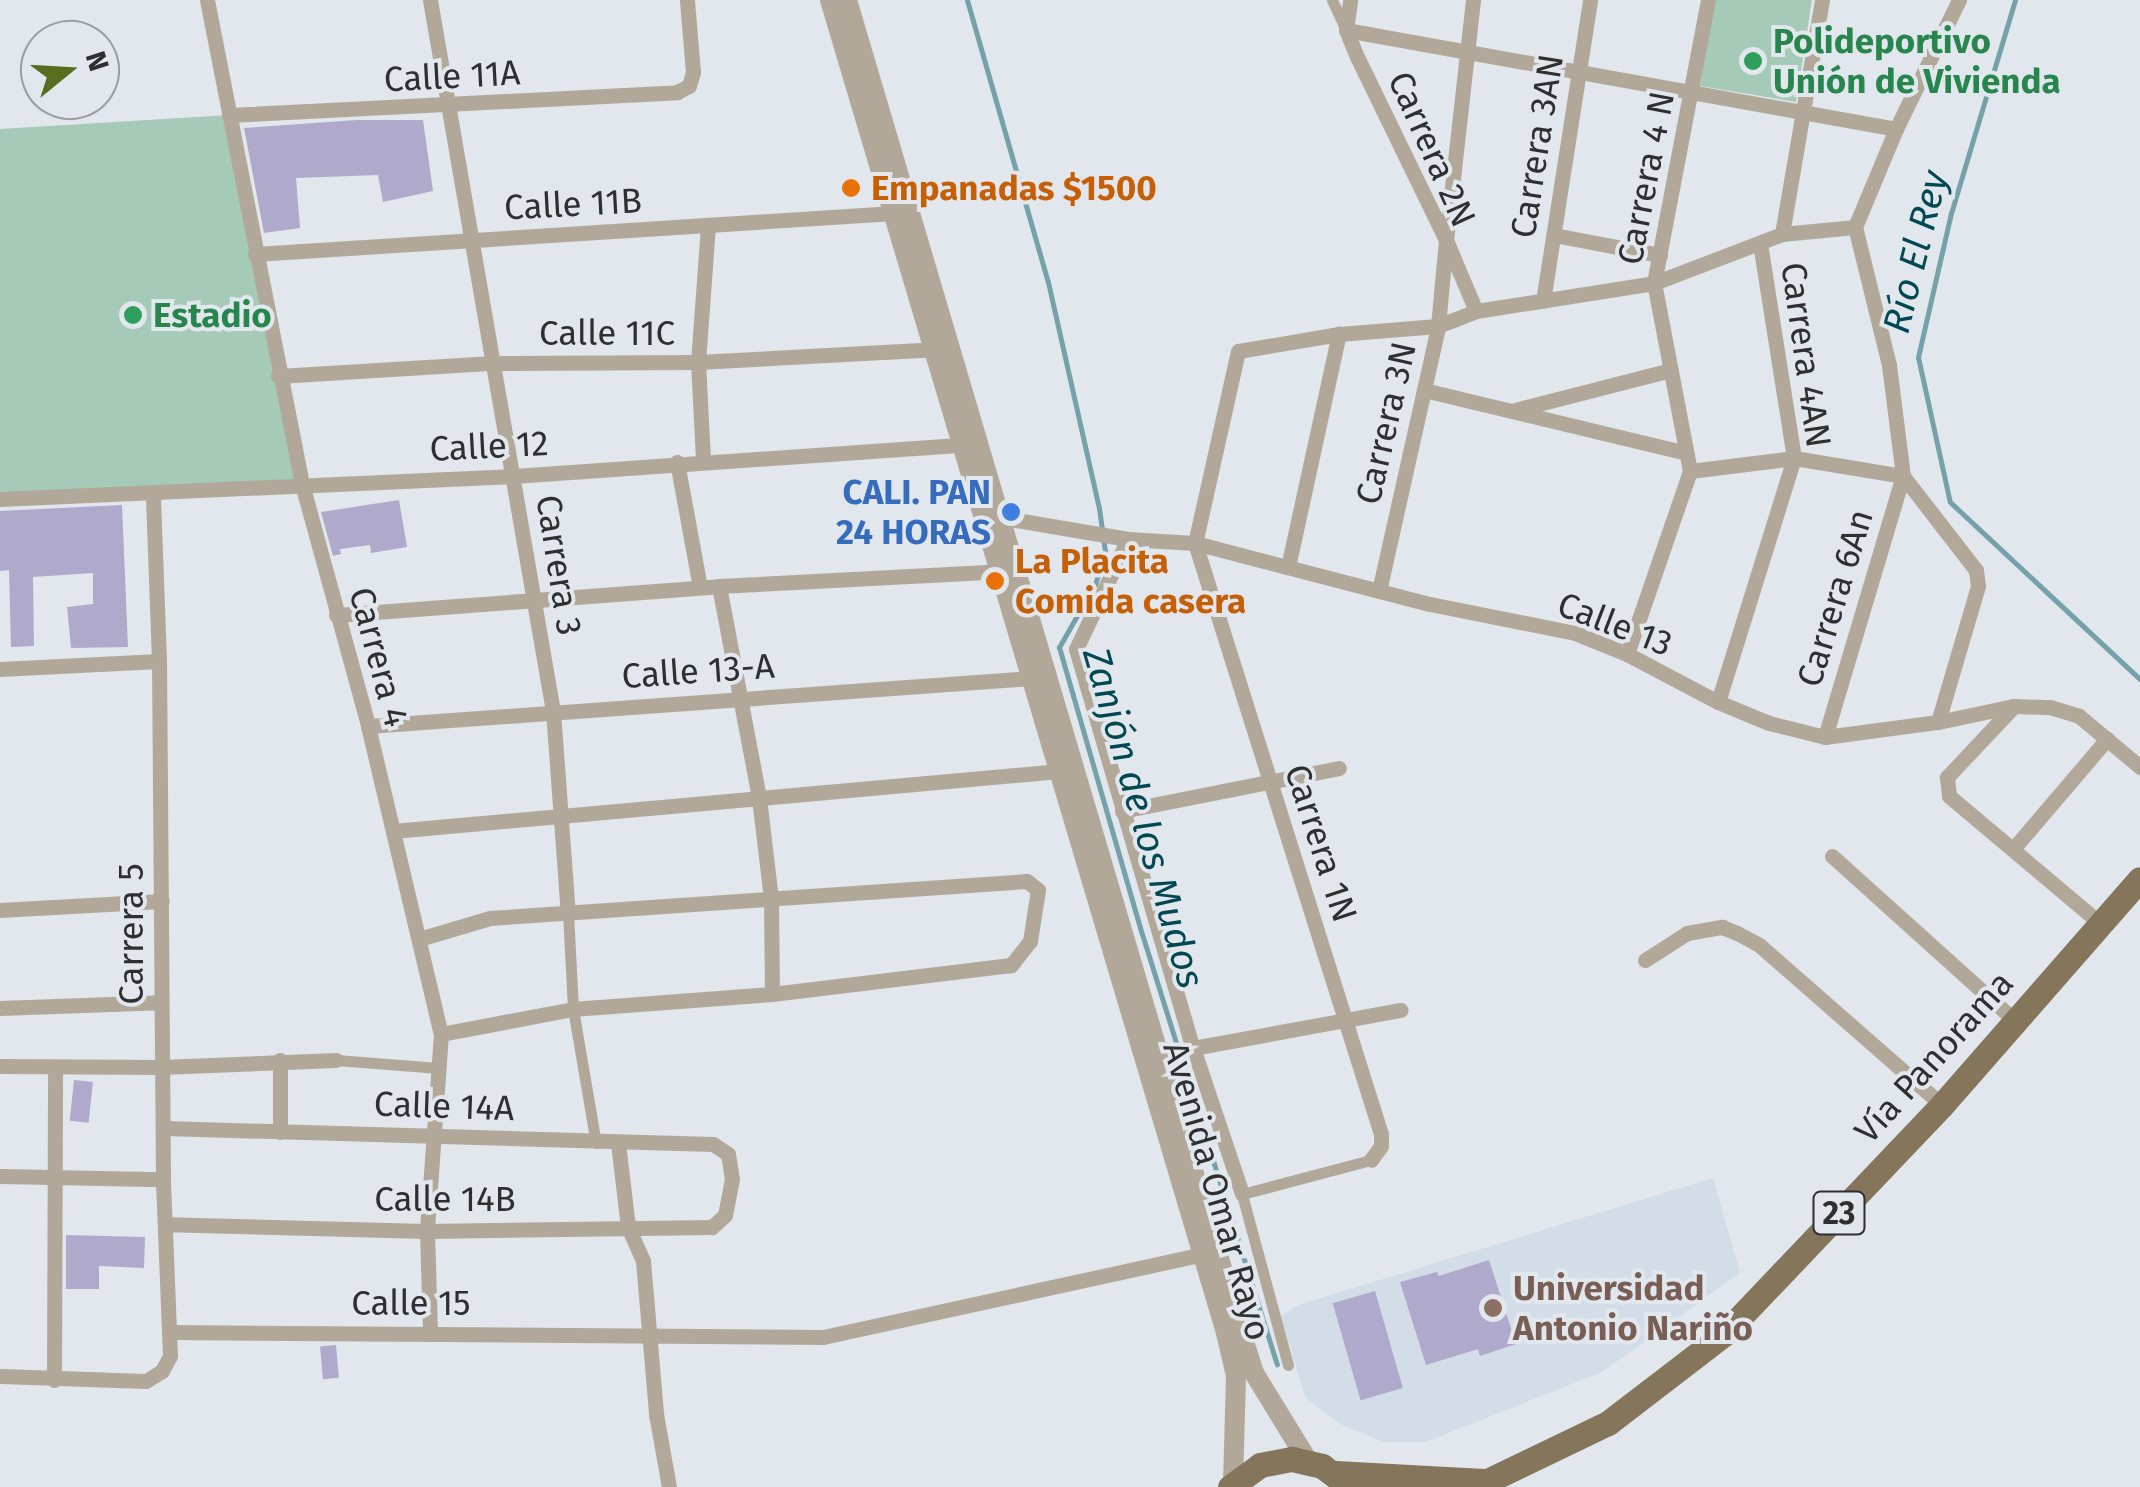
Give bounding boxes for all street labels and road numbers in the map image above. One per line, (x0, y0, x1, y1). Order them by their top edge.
street label: Calle 11A (383, 51, 521, 101)
street label: Carrera 3AN (1502, 51, 1572, 241)
street label: Carrera 2N (1379, 65, 1485, 233)
street label: Carrera 4 N (1609, 88, 1683, 268)
street label: Calle 11B (503, 179, 643, 229)
street label: Carrera 4AN (1772, 260, 1840, 450)
street label: Calle 11C (539, 312, 675, 354)
street label: Carrera 3N (1347, 338, 1425, 508)
street label: Calle 12 (428, 422, 550, 470)
street label: Carrera 3 (527, 492, 591, 638)
street label: Carrera 6An (1788, 504, 1882, 692)
street label: Carrera 4 (340, 583, 418, 731)
street label: Calle 13 (1552, 583, 1678, 665)
street label: Calle 13-A (620, 645, 776, 697)
street label: Carrera 1N (1276, 759, 1366, 927)
street label: Carrera 5 (110, 863, 152, 1005)
street label: Vía Panorama (1846, 962, 2022, 1152)
street label: Avenida Omar Rayo (1154, 1037, 1280, 1345)
street label: Calle 14A (373, 1083, 515, 1129)
street label: Calle 14B (374, 1178, 516, 1220)
road number: 23 (1812, 1186, 1866, 1240)
street label: Calle 15 (351, 1282, 471, 1324)

